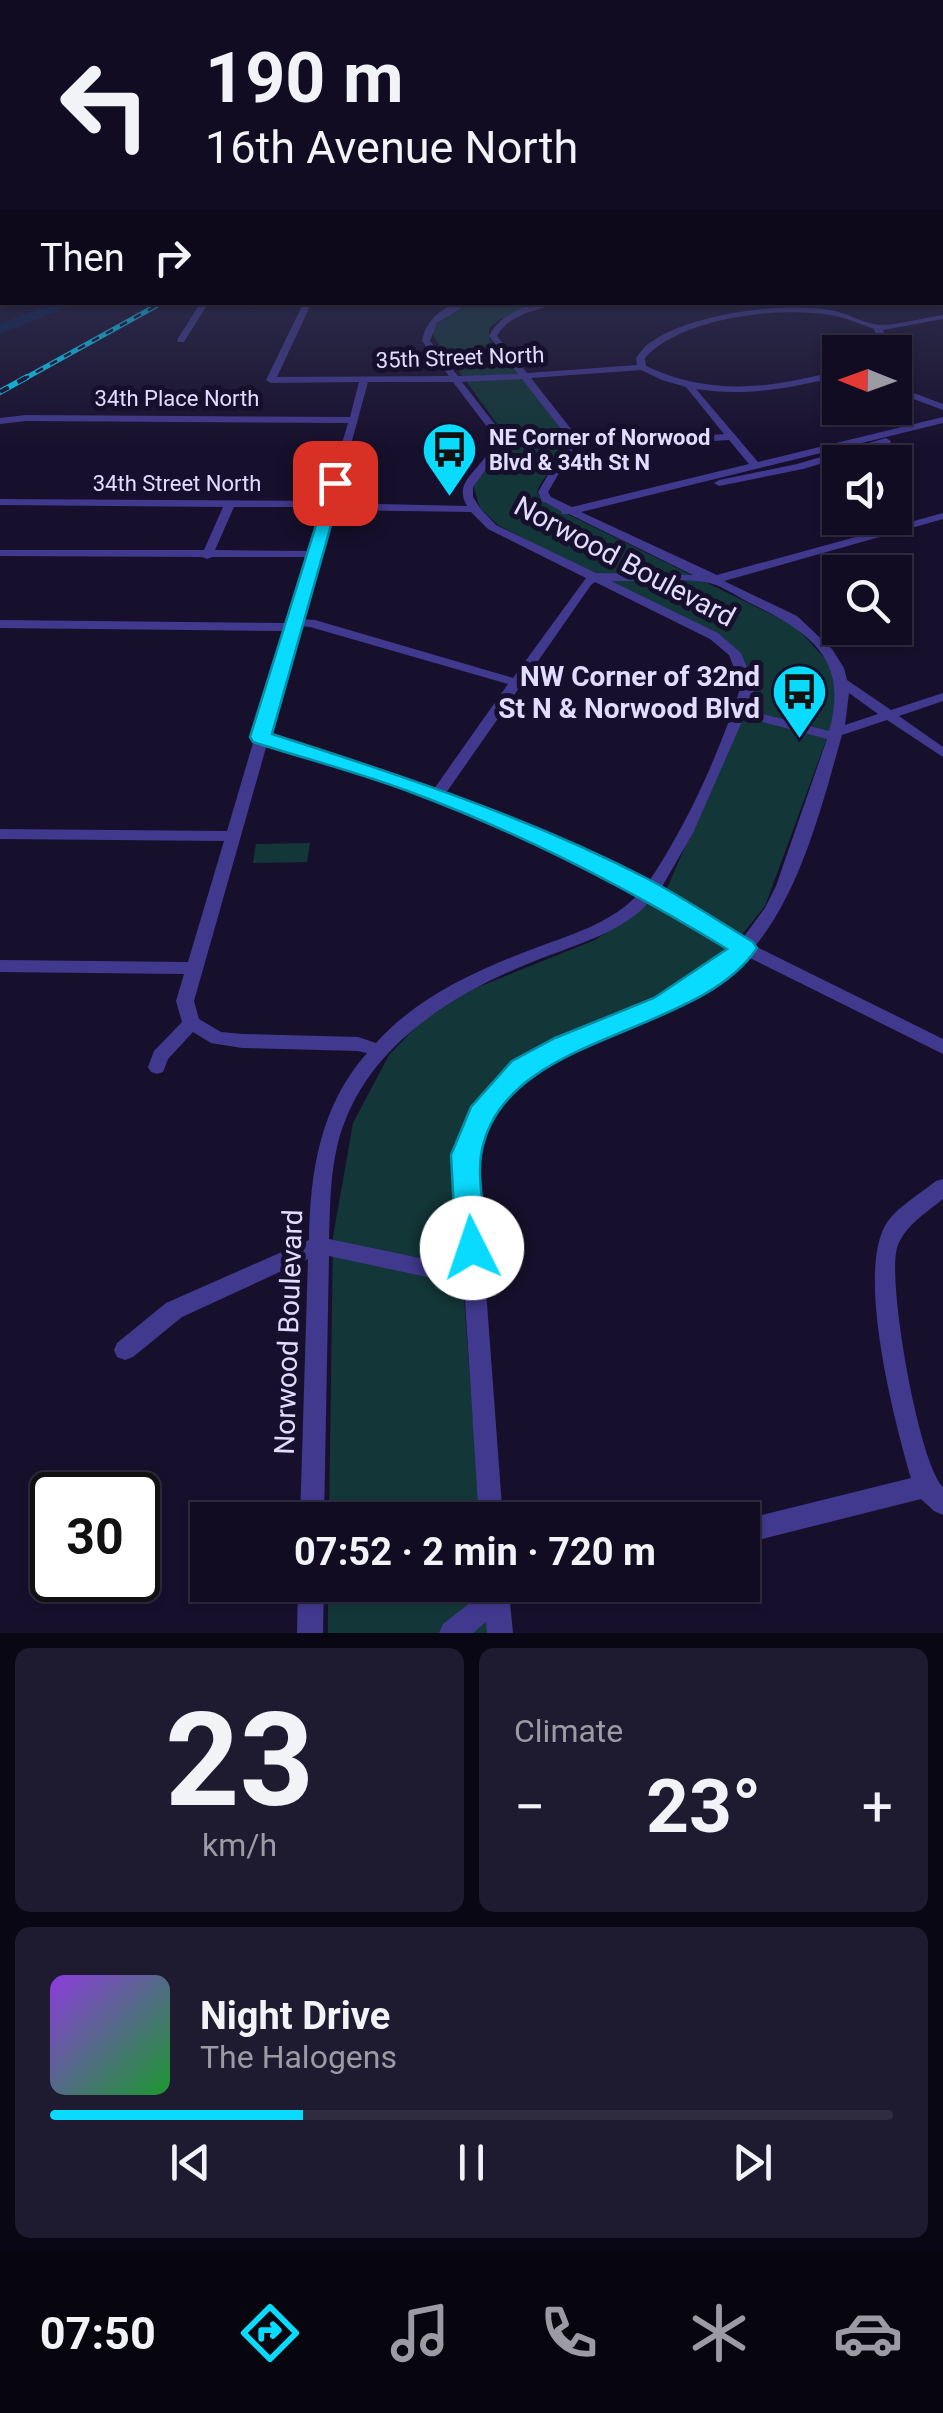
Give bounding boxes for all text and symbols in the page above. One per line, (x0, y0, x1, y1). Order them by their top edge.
text: 190 m (205, 37, 404, 119)
icon: left (40, 40, 170, 170)
text: 16th Avenue North (205, 121, 578, 174)
icon: right (145, 230, 200, 285)
text: Then (40, 236, 125, 280)
north arrow (822, 335, 912, 425)
map controls (822, 335, 912, 645)
street label: 35th Street North (375, 342, 545, 373)
street label: 34th Place North (95, 386, 259, 411)
bus stop icon: NE Corner of Norwood Blvd & 34th St N (420, 420, 480, 499)
place label: NE Corner of Norwood Blvd & 34th St N (489, 425, 710, 475)
pin (293, 441, 378, 526)
button: sound (822, 445, 912, 535)
icon: arrive (308, 456, 363, 511)
street label: 34th Street North (93, 471, 261, 496)
street label: Norwood Boulevard (509, 489, 741, 634)
button: search (822, 555, 912, 645)
place label: NW Corner of 32nd St N & Norwood Blvd (498, 660, 760, 725)
bus stop icon: NW Corner of 32nd St N & Norwood Blvd (769, 662, 829, 741)
position arrow (420, 1196, 524, 1300)
street label: Norwood Boulevard (268, 1209, 309, 1455)
speed limit sign: 30 (30, 1472, 160, 1602)
text: 07:52 · 2 min · 720 m (294, 1530, 656, 1574)
text: 23 (165, 1684, 314, 1837)
text: Climate (514, 1712, 623, 1750)
text: 23° (646, 1762, 761, 1850)
text: − (514, 1775, 545, 1839)
text: + (862, 1775, 893, 1839)
text: km/h (202, 1826, 277, 1864)
text: Night Drive (200, 1994, 390, 2038)
text: The Halogens (200, 2038, 397, 2076)
icon: previous (163, 2135, 218, 2190)
icon: pause (444, 2135, 499, 2190)
icon: next (725, 2135, 780, 2190)
icon: directions (235, 2298, 305, 2368)
icon: music (385, 2298, 455, 2368)
icon: phone (534, 2298, 604, 2368)
icon: climate (684, 2298, 754, 2368)
icon: car (833, 2298, 903, 2368)
text: 07:50 (40, 2307, 156, 2360)

